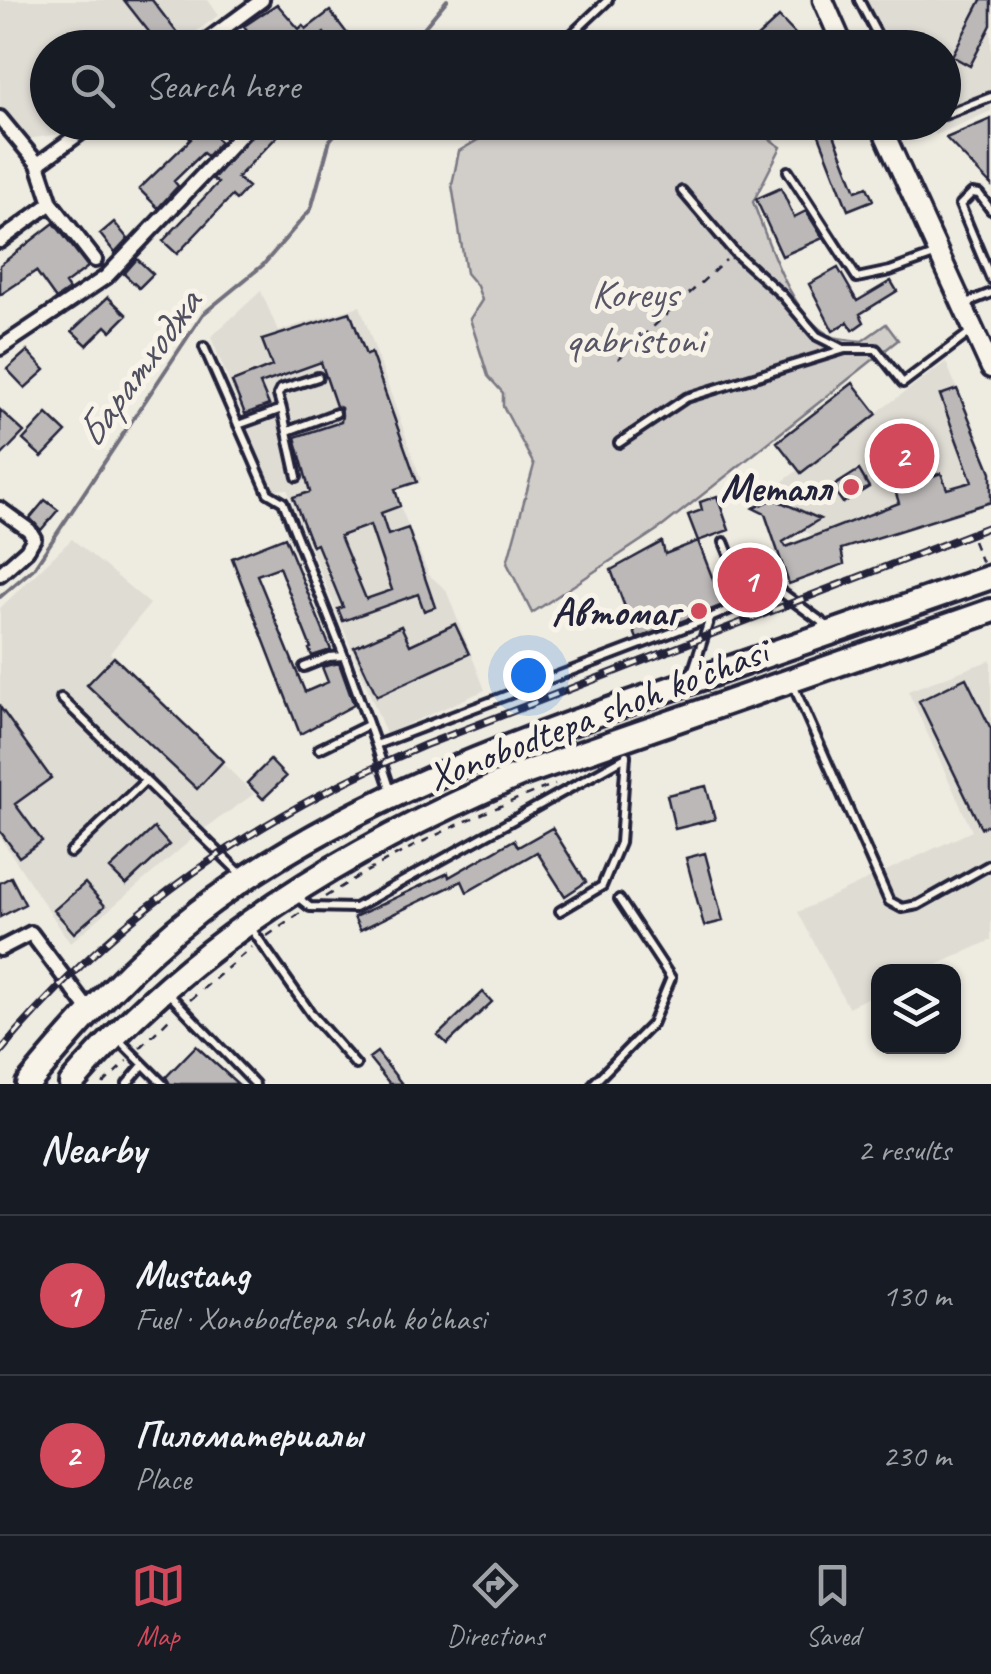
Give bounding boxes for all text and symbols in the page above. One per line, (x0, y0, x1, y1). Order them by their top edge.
search box (30, 30, 961, 140)
icon: search (65, 58, 120, 113)
text: Search here (145, 62, 300, 109)
park label: Koreys qabristoni (566, 269, 709, 365)
water label: Баратходжа (63, 277, 215, 458)
pin: 2 (870, 418, 934, 494)
place label: Металл (720, 463, 834, 513)
marker: Металл (840, 476, 862, 498)
pin: 1 (718, 542, 782, 618)
place label: Автомаг (552, 587, 684, 637)
marker: Автомаг (688, 600, 710, 622)
street label: Xonobodtepa shoh ko'chasi (421, 625, 778, 802)
your location (503, 650, 554, 701)
map controls (871, 964, 961, 1054)
button: layers (871, 964, 961, 1054)
text: Nearby (40, 1123, 146, 1176)
text: 2 results (857, 1129, 951, 1170)
text: Mustang (135, 1251, 249, 1298)
text: 1 (65, 1275, 80, 1316)
text: 130 m (882, 1275, 951, 1316)
text: Fuel · Xonobodtepa shoh ko'chasi (135, 1298, 486, 1339)
text: Пиломатериалы (135, 1411, 363, 1458)
text: 2 (65, 1435, 80, 1476)
text: 230 m (882, 1435, 951, 1476)
text: Place (135, 1458, 191, 1499)
tab: Map (131, 1558, 186, 1653)
tab: Directions (447, 1558, 544, 1653)
tab: Saved (805, 1558, 860, 1653)

